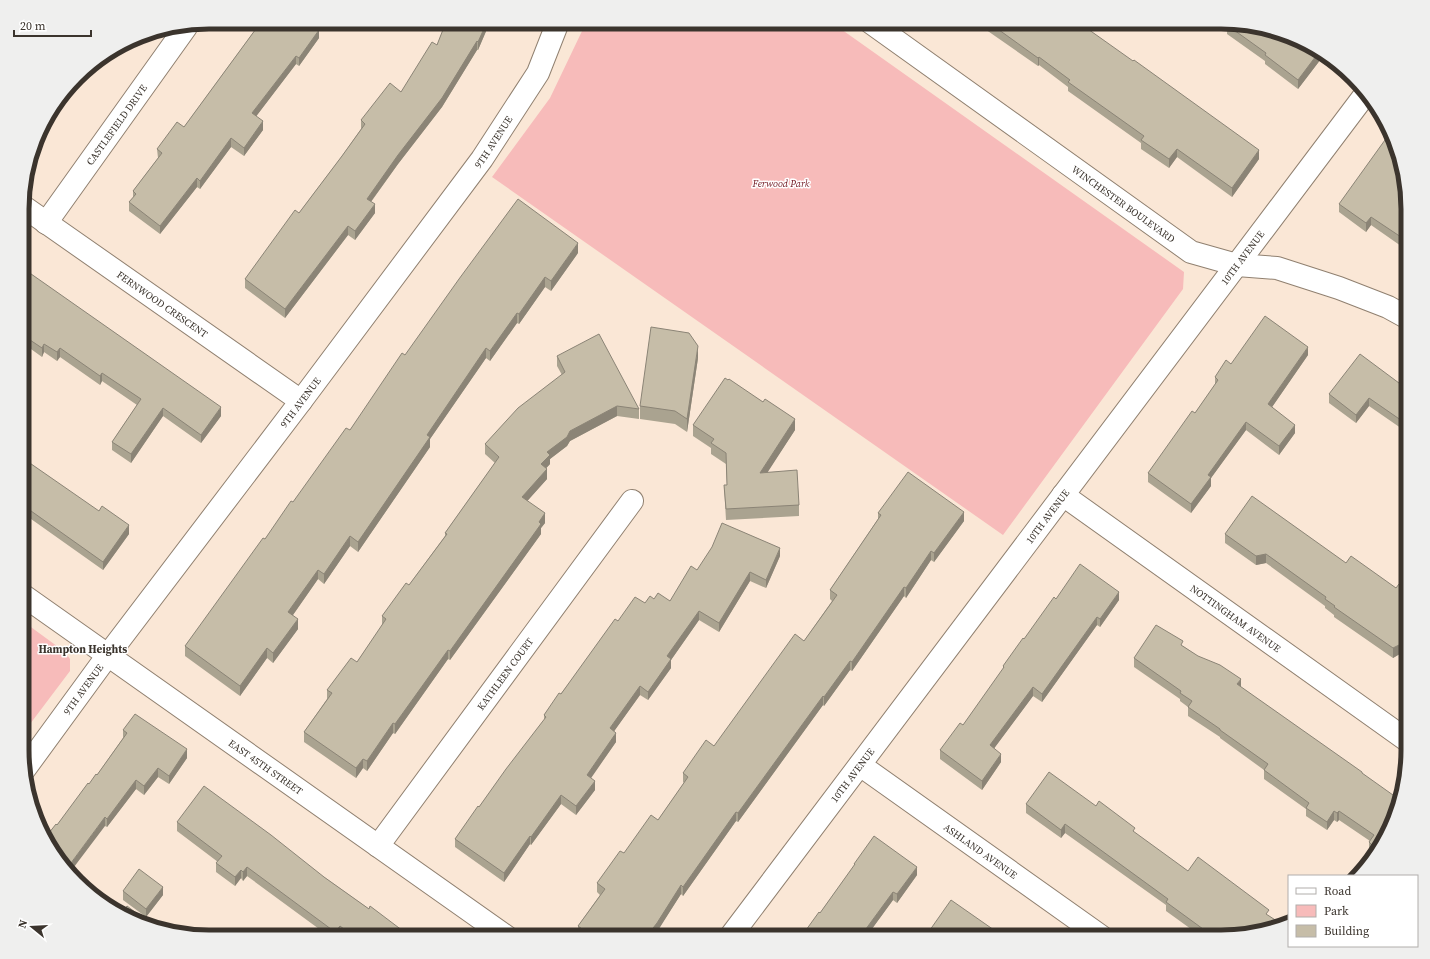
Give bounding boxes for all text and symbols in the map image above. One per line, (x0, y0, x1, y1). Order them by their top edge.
scale bar (14, 12, 91, 38)
text: 20 m (20, 18, 46, 34)
street label: CASTLEFIELD DRIVE (83, 82, 150, 168)
street label: 9TH AVENUE (471, 114, 515, 171)
street label: WINCHESTER BOULEVARD (1069, 163, 1178, 246)
park label: Ferwood Park (751, 177, 810, 190)
street label: 10TH AVENUE (1218, 228, 1267, 288)
street label: FERNWOOD CRESCENT (114, 268, 210, 341)
street label: 9TH AVENUE (277, 375, 324, 430)
street label: 10TH AVENUE (1023, 487, 1072, 546)
street label: NOTTINGHAM AVENUE (1187, 582, 1283, 655)
street label: KATHLEEN COURT (474, 635, 536, 713)
district label: Hampton Heights (39, 642, 127, 657)
street label: 9TH AVENUE (60, 662, 106, 718)
street label: EAST 45TH STREET (226, 736, 305, 798)
street label: 10TH AVENUE (828, 745, 877, 805)
street label: ASHLAND AVENUE (941, 821, 1020, 882)
legend (1288, 875, 1418, 947)
text: Road (1324, 883, 1351, 899)
text: Park (1324, 903, 1349, 919)
north arrow (12, 907, 52, 947)
text: N (15, 918, 31, 930)
text: Building (1324, 923, 1369, 939)

